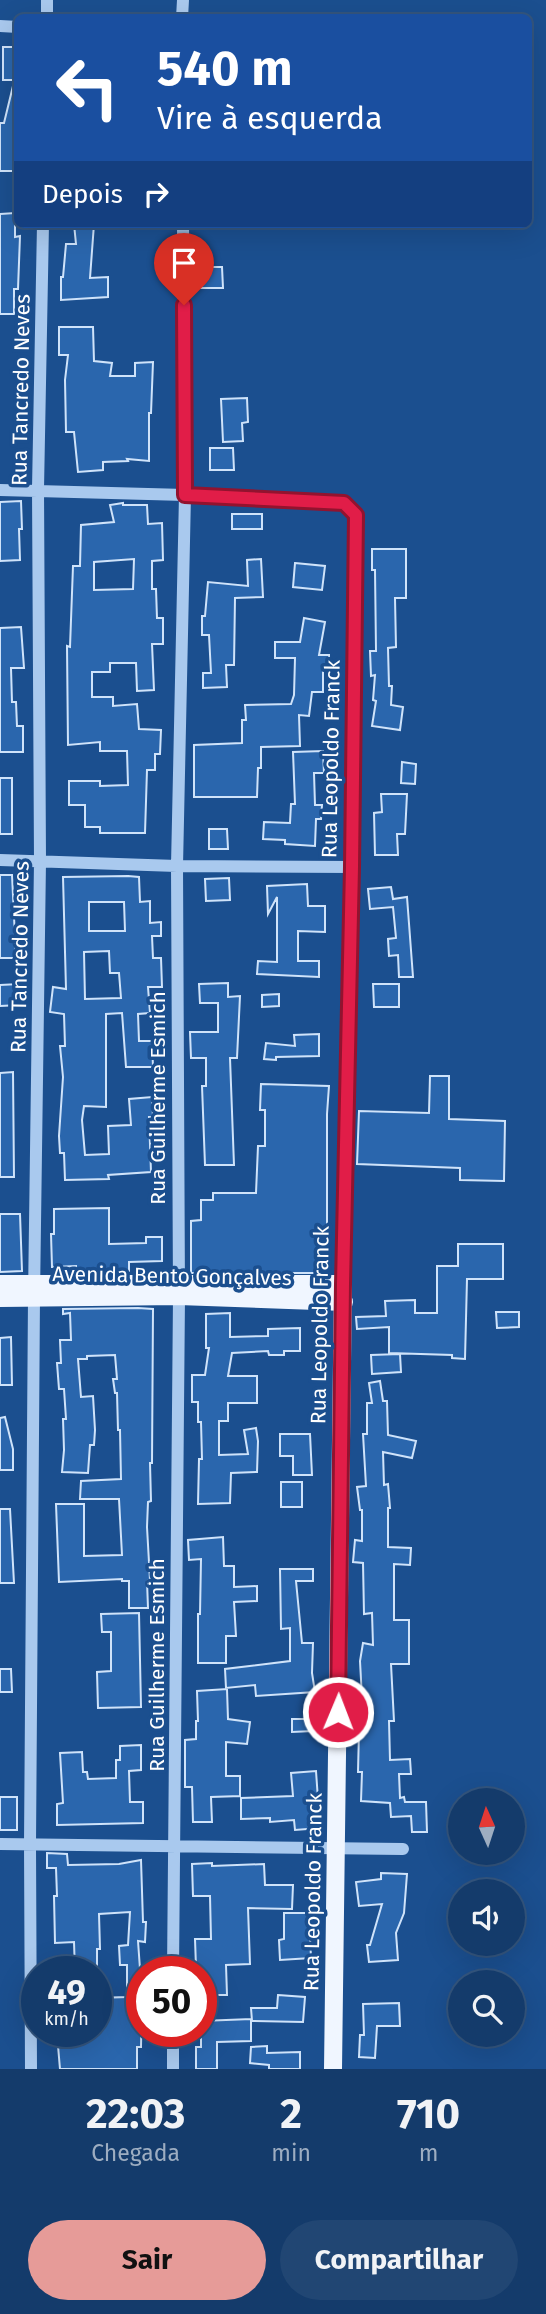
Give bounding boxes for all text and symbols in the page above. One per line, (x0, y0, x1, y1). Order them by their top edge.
text: 540 m (157, 39, 293, 98)
icon: left (42, 42, 133, 133)
text: Vire à esquerda (157, 99, 383, 137)
icon: right (137, 175, 175, 213)
text: Depois (42, 179, 123, 210)
pin (154, 233, 214, 305)
icon: arrive (165, 244, 203, 282)
street label: Rua Tancredo Neves (6, 294, 36, 486)
street label: Rua Leopoldo Franck (316, 659, 346, 858)
street label: Rua Tancredo Neves (5, 861, 35, 1053)
street label: Rua Guilherme Esmich (145, 991, 171, 1205)
street label: Rua Leopoldo Franck (305, 1225, 335, 1424)
street label: Avenida Bento Gonçalves (52, 1261, 292, 1291)
street label: Rua Guilherme Esmich (144, 1558, 170, 1772)
position arrow (301, 1675, 375, 1749)
north arrow (448, 1788, 525, 1866)
map controls (448, 1788, 525, 2047)
street label: Rua Leopoldo Franck (298, 1792, 328, 1991)
button: sound (448, 1879, 525, 1956)
speed limit sign: 50 (126, 1956, 217, 2047)
button: search (448, 1970, 525, 2047)
text: 49 (47, 1971, 86, 2013)
text: km/h (44, 2008, 89, 2030)
text: 22:03 (86, 2089, 185, 2139)
text: 2 (280, 2089, 302, 2139)
text: 710 (397, 2089, 460, 2139)
text: Chegada (91, 2139, 180, 2167)
text: min (271, 2139, 311, 2167)
text: m (419, 2139, 438, 2167)
button: Sair (28, 2220, 266, 2300)
button: Compartilhar (280, 2220, 518, 2300)

